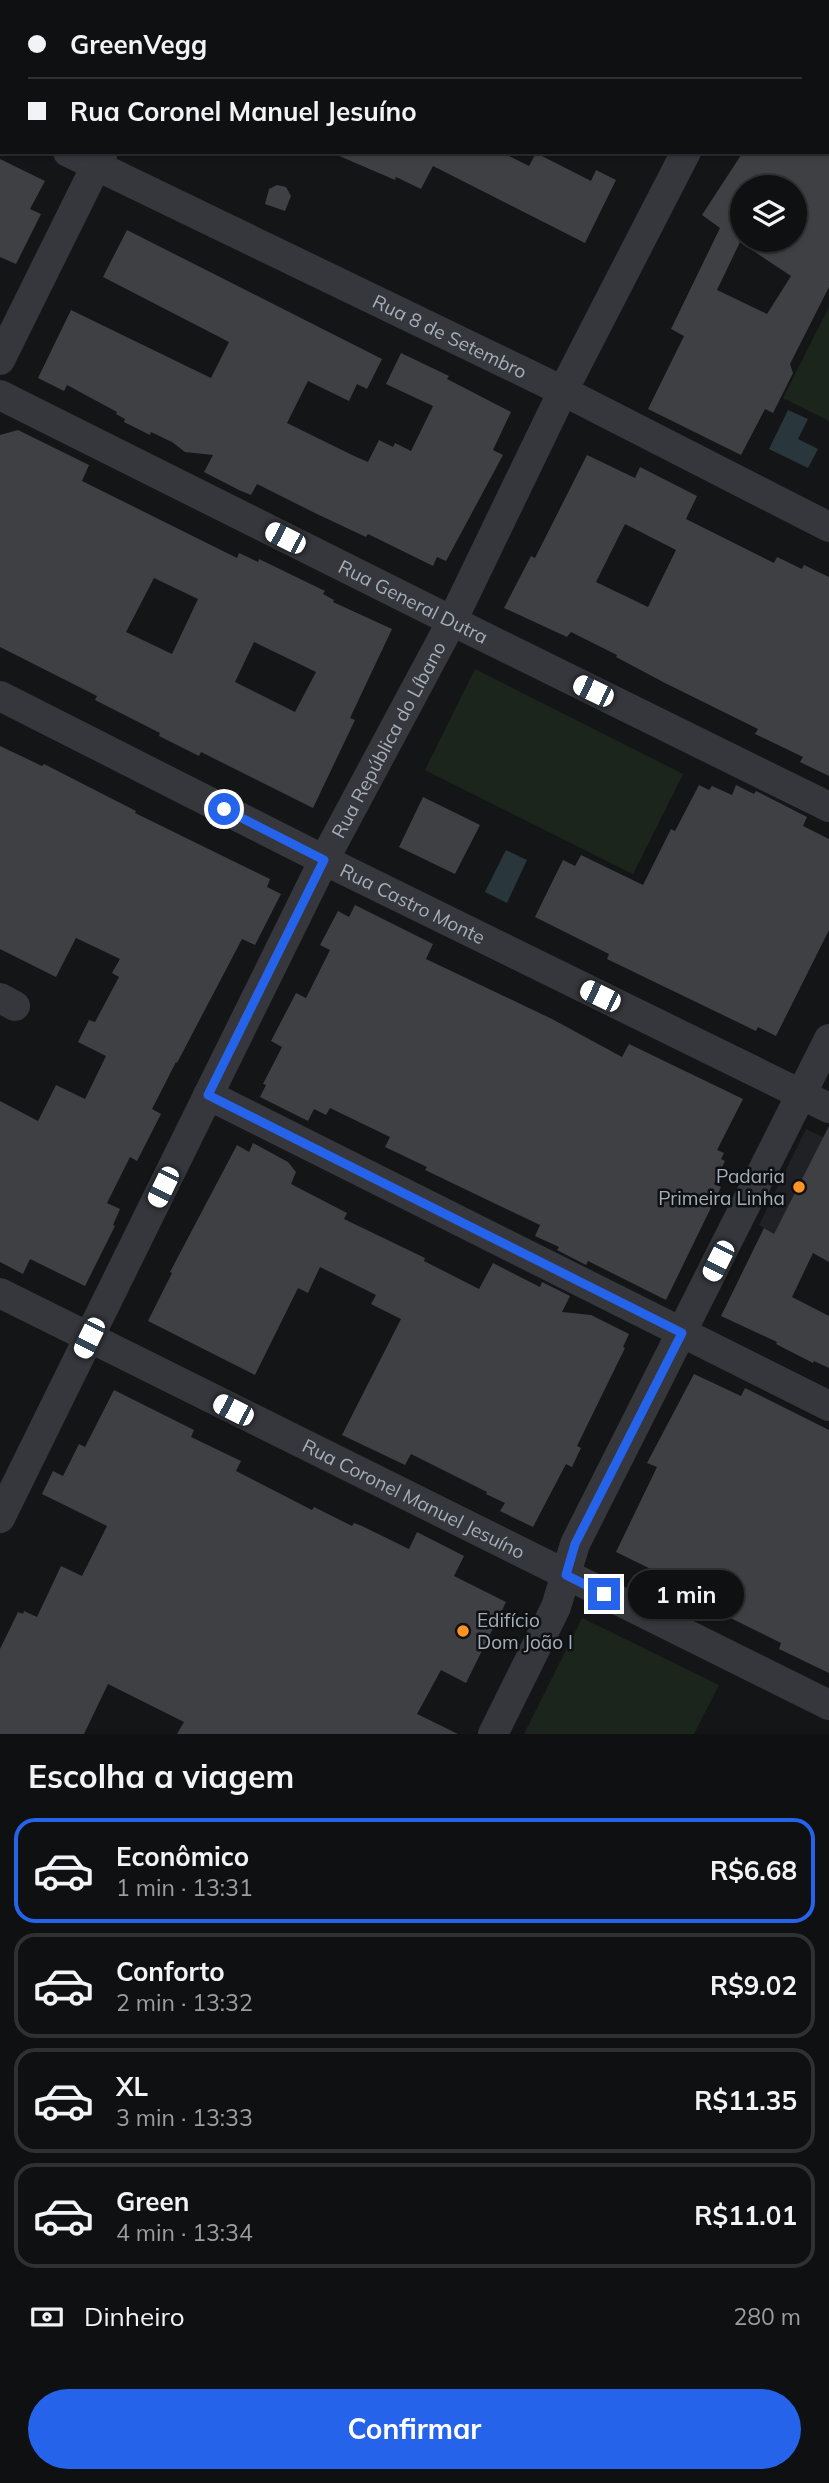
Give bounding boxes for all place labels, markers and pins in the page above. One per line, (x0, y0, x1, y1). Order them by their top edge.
place label: Padaria Primeira Linha (658, 1164, 785, 1210)
marker: Padaria Primeira Linha (791, 1179, 807, 1195)
place label: Edifício Dom João I (477, 1608, 573, 1654)
marker: Edifício Dom João I (455, 1623, 471, 1639)

